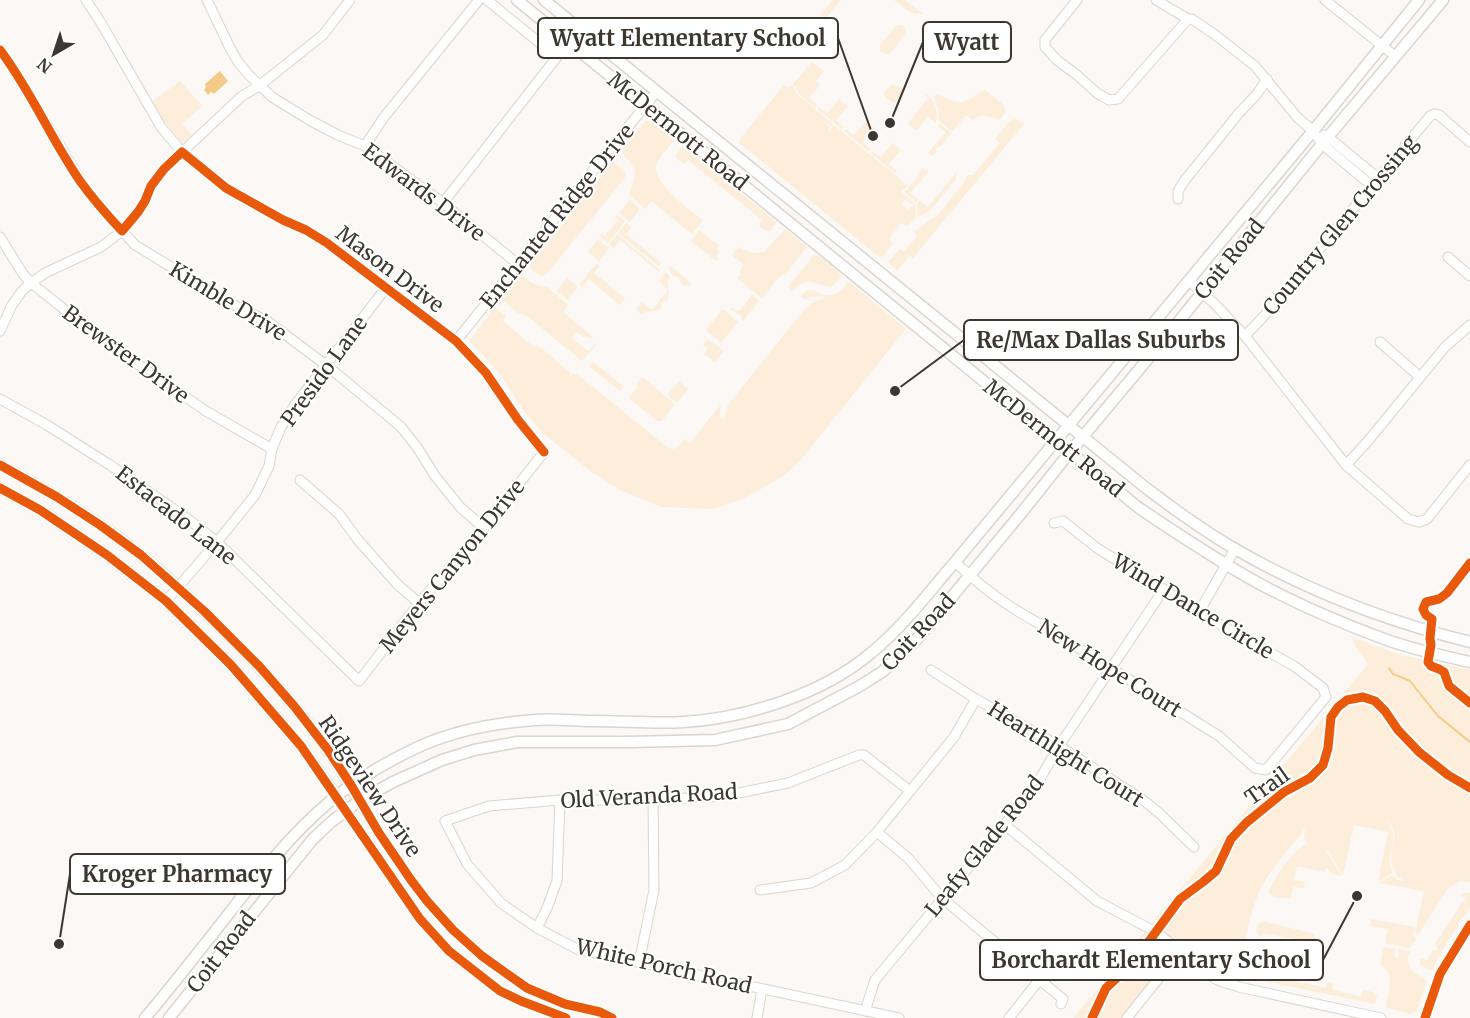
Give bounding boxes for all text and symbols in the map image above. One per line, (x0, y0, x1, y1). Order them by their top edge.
callout: Wyatt Elementary School (538, 18, 838, 58)
callout: Wyatt (923, 22, 1011, 62)
north arrow (24, 24, 84, 84)
text: Wyatt Elementary School (549, 24, 826, 52)
text: Wyatt (934, 28, 1000, 56)
text: N (33, 54, 56, 77)
street label: McDermott Road (602, 66, 754, 196)
street label: Enchanted Ridge Drive (474, 118, 640, 314)
street label: Country Glen Crossing (1257, 129, 1424, 321)
street label: Edwards Drive (357, 137, 491, 247)
street label: Coit Road (1188, 213, 1270, 305)
street label: Mason Drive (331, 220, 449, 318)
street label: Kimble Drive (165, 255, 291, 347)
street label: Brewster Drive (57, 299, 195, 409)
street label: Presido Lane (275, 310, 373, 432)
callout: Re/Max Dallas Suburbs (964, 320, 1238, 360)
text: Re/Max Dallas Suburbs (976, 326, 1226, 354)
street label: McDermott Road (978, 373, 1130, 503)
street label: Estacado Lane (110, 460, 242, 570)
street label: Meyers Canyon Drive (374, 474, 530, 658)
street label: Wind Dance Circle (1106, 547, 1279, 665)
street label: Coit Road (875, 587, 961, 676)
street label: New Hope Court (1033, 613, 1187, 723)
street label: Hearthlight Court (983, 695, 1149, 813)
street label: Ridgeview Drive (313, 710, 427, 862)
street label: Trail (1239, 761, 1295, 811)
street label: Leafy Glade Road (919, 770, 1049, 922)
street label: Old Veranda Road (560, 778, 739, 814)
callout: Kroger Pharmacy (70, 854, 285, 894)
text: Kroger Pharmacy (82, 860, 273, 888)
street label: Coit Road (181, 905, 261, 998)
street label: White Porch Road (572, 932, 755, 999)
callout: Borchardt Elementary School (980, 940, 1323, 980)
text: Borchardt Elementary School (991, 946, 1311, 974)

